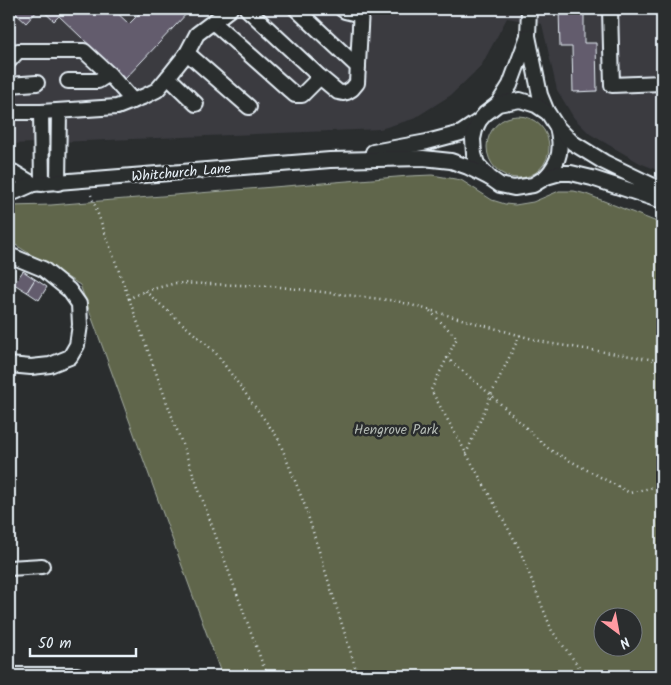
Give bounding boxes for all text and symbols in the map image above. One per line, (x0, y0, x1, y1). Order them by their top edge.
street label: Whitchurch Lane (131, 158, 232, 188)
park label: Hengrove Park (354, 419, 438, 441)
north arrow (594, 608, 644, 658)
scale bar (30, 625, 136, 657)
text: N (615, 631, 634, 654)
text: 50 m (38, 632, 72, 656)

